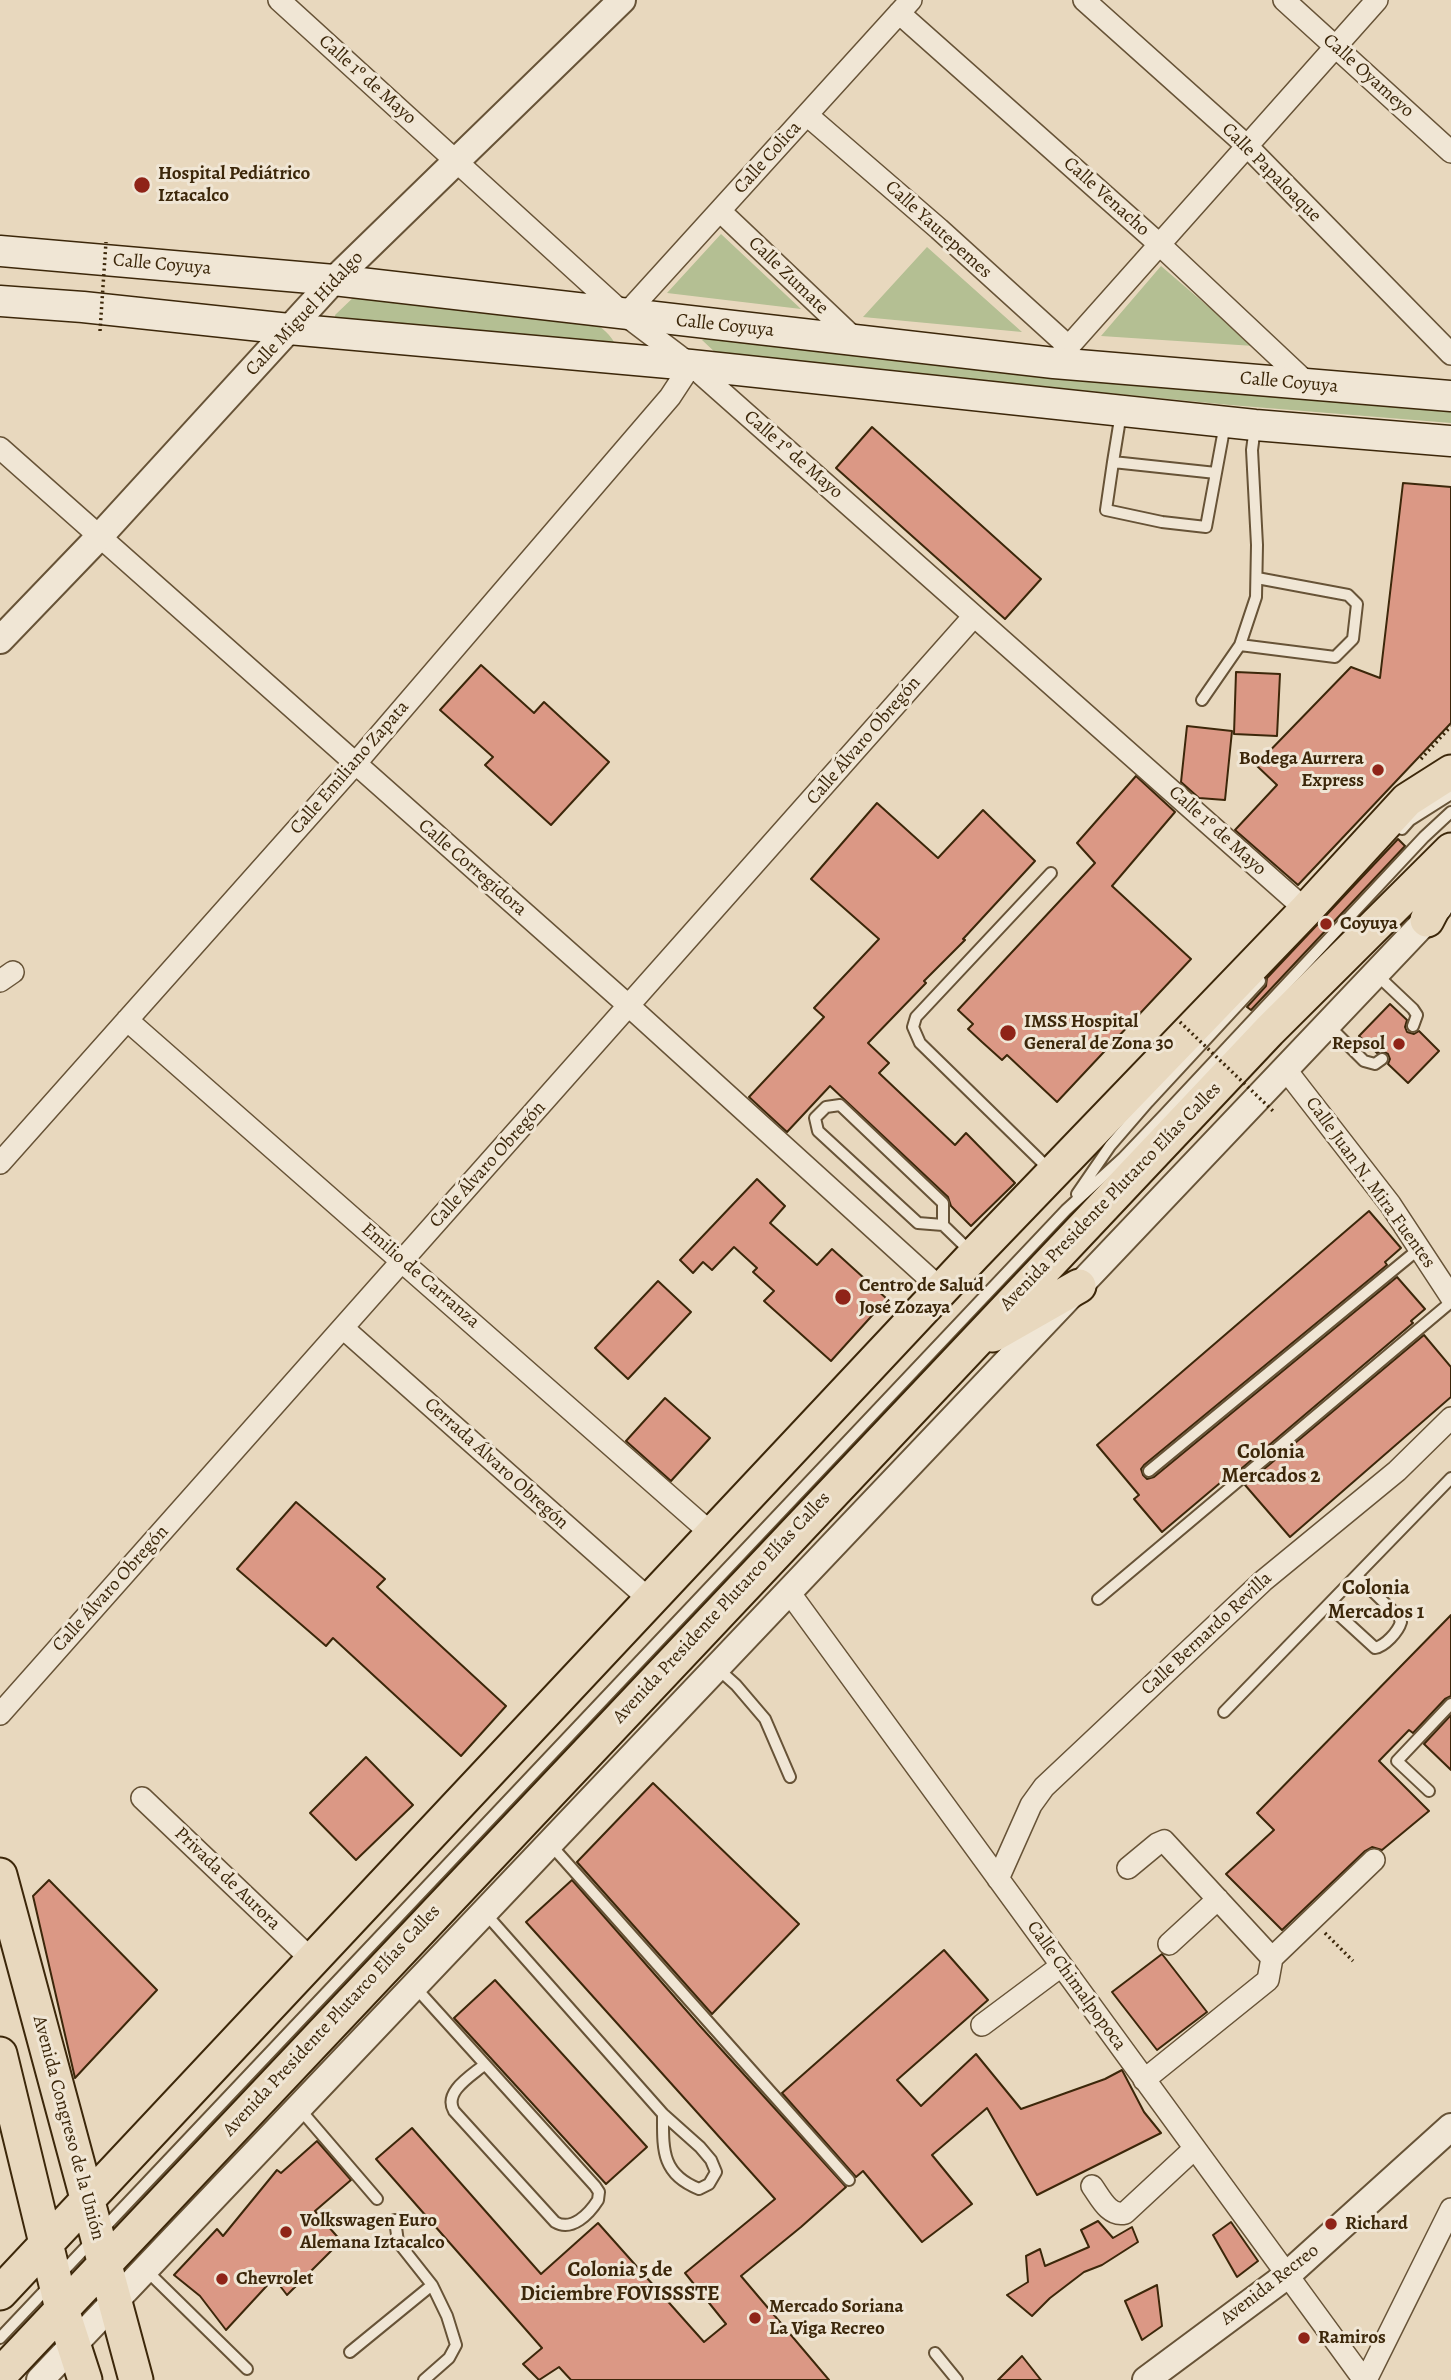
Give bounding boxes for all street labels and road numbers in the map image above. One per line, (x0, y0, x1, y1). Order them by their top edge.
street label: Calle Oyameyo (1318, 29, 1418, 123)
street label: Calle 1º de Mayo (313, 30, 421, 130)
street label: Calle Colica (729, 117, 807, 199)
street label: Calle Papaloaque (1216, 118, 1326, 228)
street label: Calle Venacho (1058, 152, 1154, 242)
street label: Calle Yautepemes (880, 176, 996, 284)
street label: Calle Zumate (743, 232, 833, 320)
street label: Calle Miguel Hidalgo (241, 247, 369, 381)
street label: Calle Coyuya (112, 249, 212, 281)
street label: Calle Coyuya (675, 310, 775, 342)
street label: Calle Coyuya (1239, 367, 1339, 399)
street label: Calle 1º de Mayo (739, 406, 847, 504)
street label: Calle Álvaro Obregón (802, 672, 926, 810)
street label: Calle Emiliano Zapata (286, 696, 414, 840)
street label: Calle 1º de Mayo (1163, 781, 1271, 881)
street label: Calle Corregidora (413, 815, 531, 921)
street label: Avenida Presidente Plutarco Elías Calles (996, 1078, 1226, 1316)
street label: Calle Juan N. Mira Fuentes (1300, 1093, 1440, 1273)
street label: Calle Álvaro Obregón (425, 1097, 551, 1233)
street label: Emilio de Carranza (356, 1218, 484, 1334)
street label: Cerrada Álvaro Obregón (419, 1393, 573, 1535)
street label: Avenida Presidente Plutarco Elías Calles (608, 1487, 836, 1729)
street label: Calle Álvaro Obregón (48, 1521, 174, 1657)
street label: Calle Bernardo Revilla (1137, 1568, 1277, 1700)
street label: Privada de Aurora (169, 1823, 285, 1935)
street label: Avenida Presidente Plutarco Elías Calles (218, 1900, 446, 2142)
street label: Calle Chimalpopoca (1021, 1917, 1131, 2055)
street label: Avenida Congreso de la Unión (27, 2013, 109, 2243)
street label: Avenida Recreo (1216, 2239, 1324, 2331)

